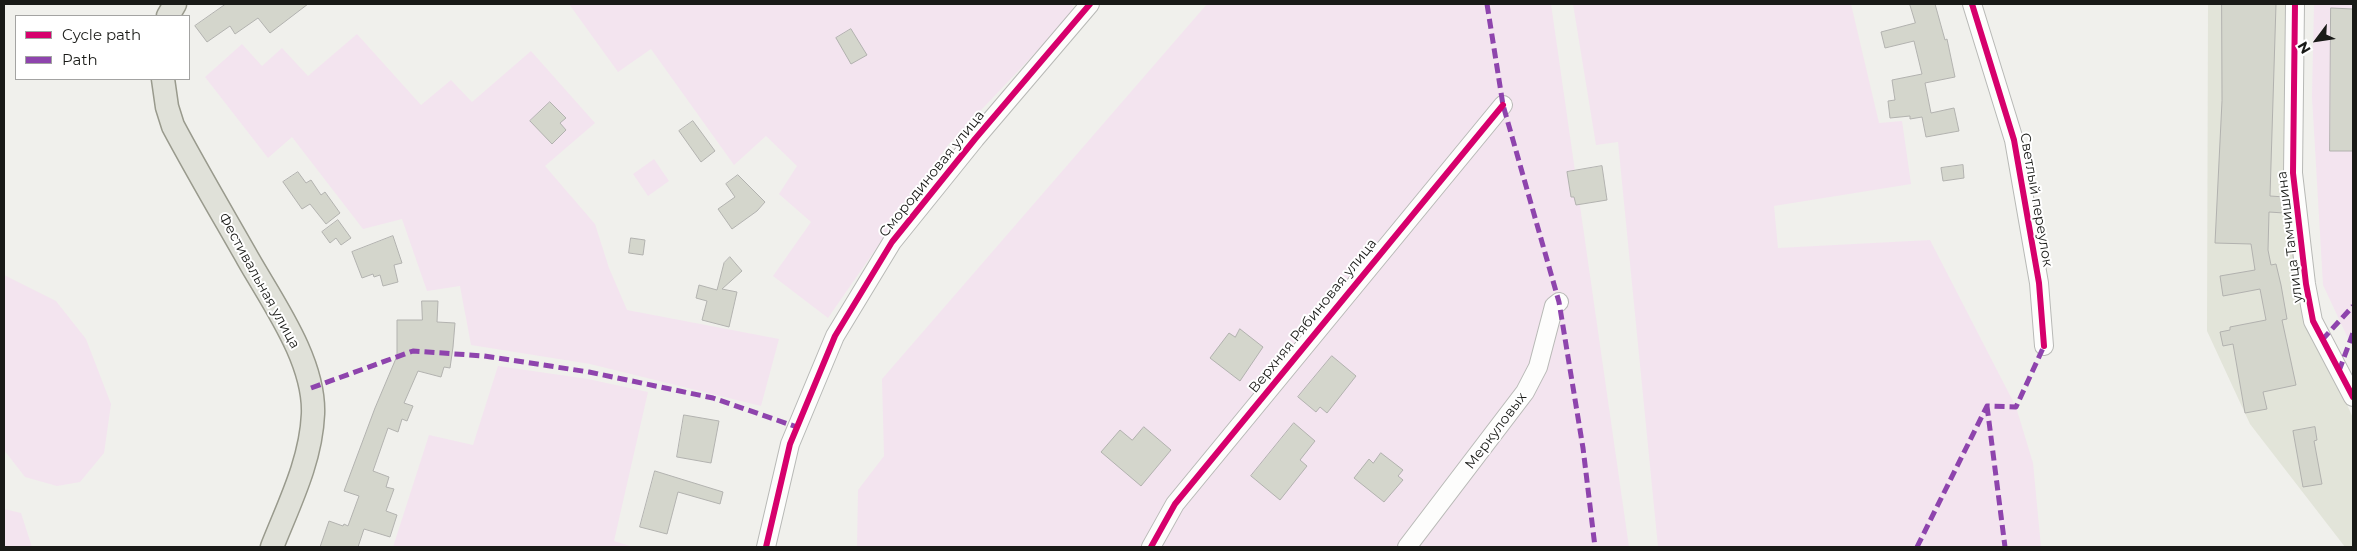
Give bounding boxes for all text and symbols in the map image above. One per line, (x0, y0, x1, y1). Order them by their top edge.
legend (15, 15, 190, 80)
north arrow (2292, 15, 2342, 65)
text: Cycle path (62, 25, 141, 44)
text: N (2294, 38, 2315, 57)
text: Path (62, 50, 98, 69)
street label: Смородиновая улица (876, 107, 988, 241)
street label: Светлый переулок (2016, 132, 2056, 268)
street label: улица Тамчишина (2274, 170, 2306, 304)
street label: Фестивальная улица (215, 210, 303, 352)
street label: Верхняя Рябиновая улица (1246, 235, 1380, 397)
street label: Меркуловых (1462, 389, 1530, 473)

